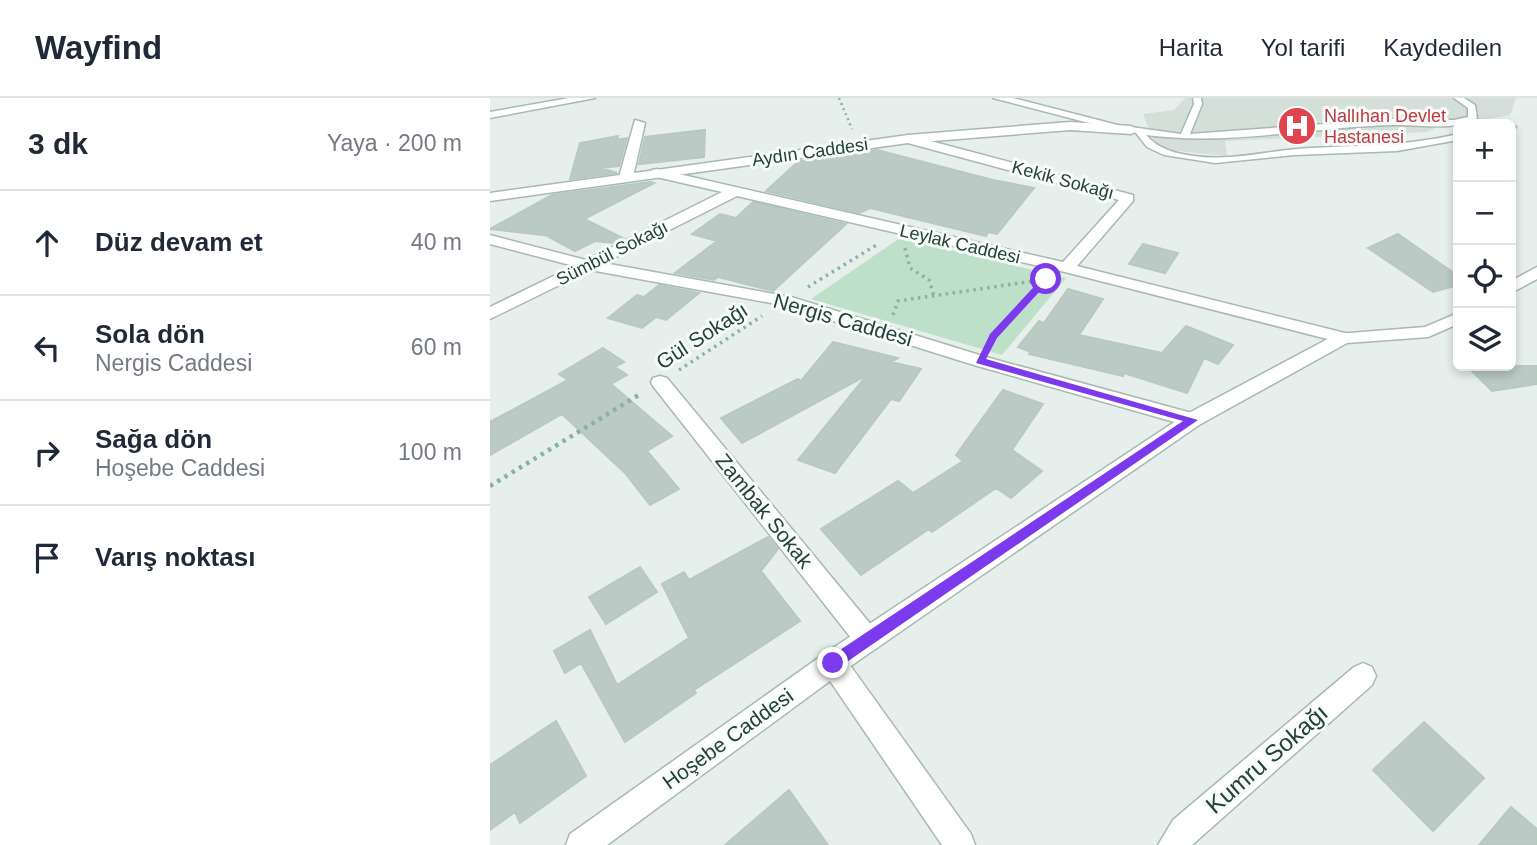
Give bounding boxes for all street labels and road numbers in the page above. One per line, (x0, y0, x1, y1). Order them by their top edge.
street label: Aydın Caddesi (751, 134, 869, 170)
street label: Kekik Sokağı (1010, 157, 1116, 203)
street label: Sümbül Sokağı (553, 216, 671, 290)
street label: Leylak Caddesi (898, 220, 1022, 268)
street label: Nergis Caddesi (771, 289, 915, 350)
street label: Gül Sokağı (652, 298, 752, 374)
street label: Zambak Sokak (711, 449, 818, 573)
street label: Hoşebe Caddesi (658, 684, 797, 794)
street label: Kumru Sokağı (1200, 699, 1333, 819)

